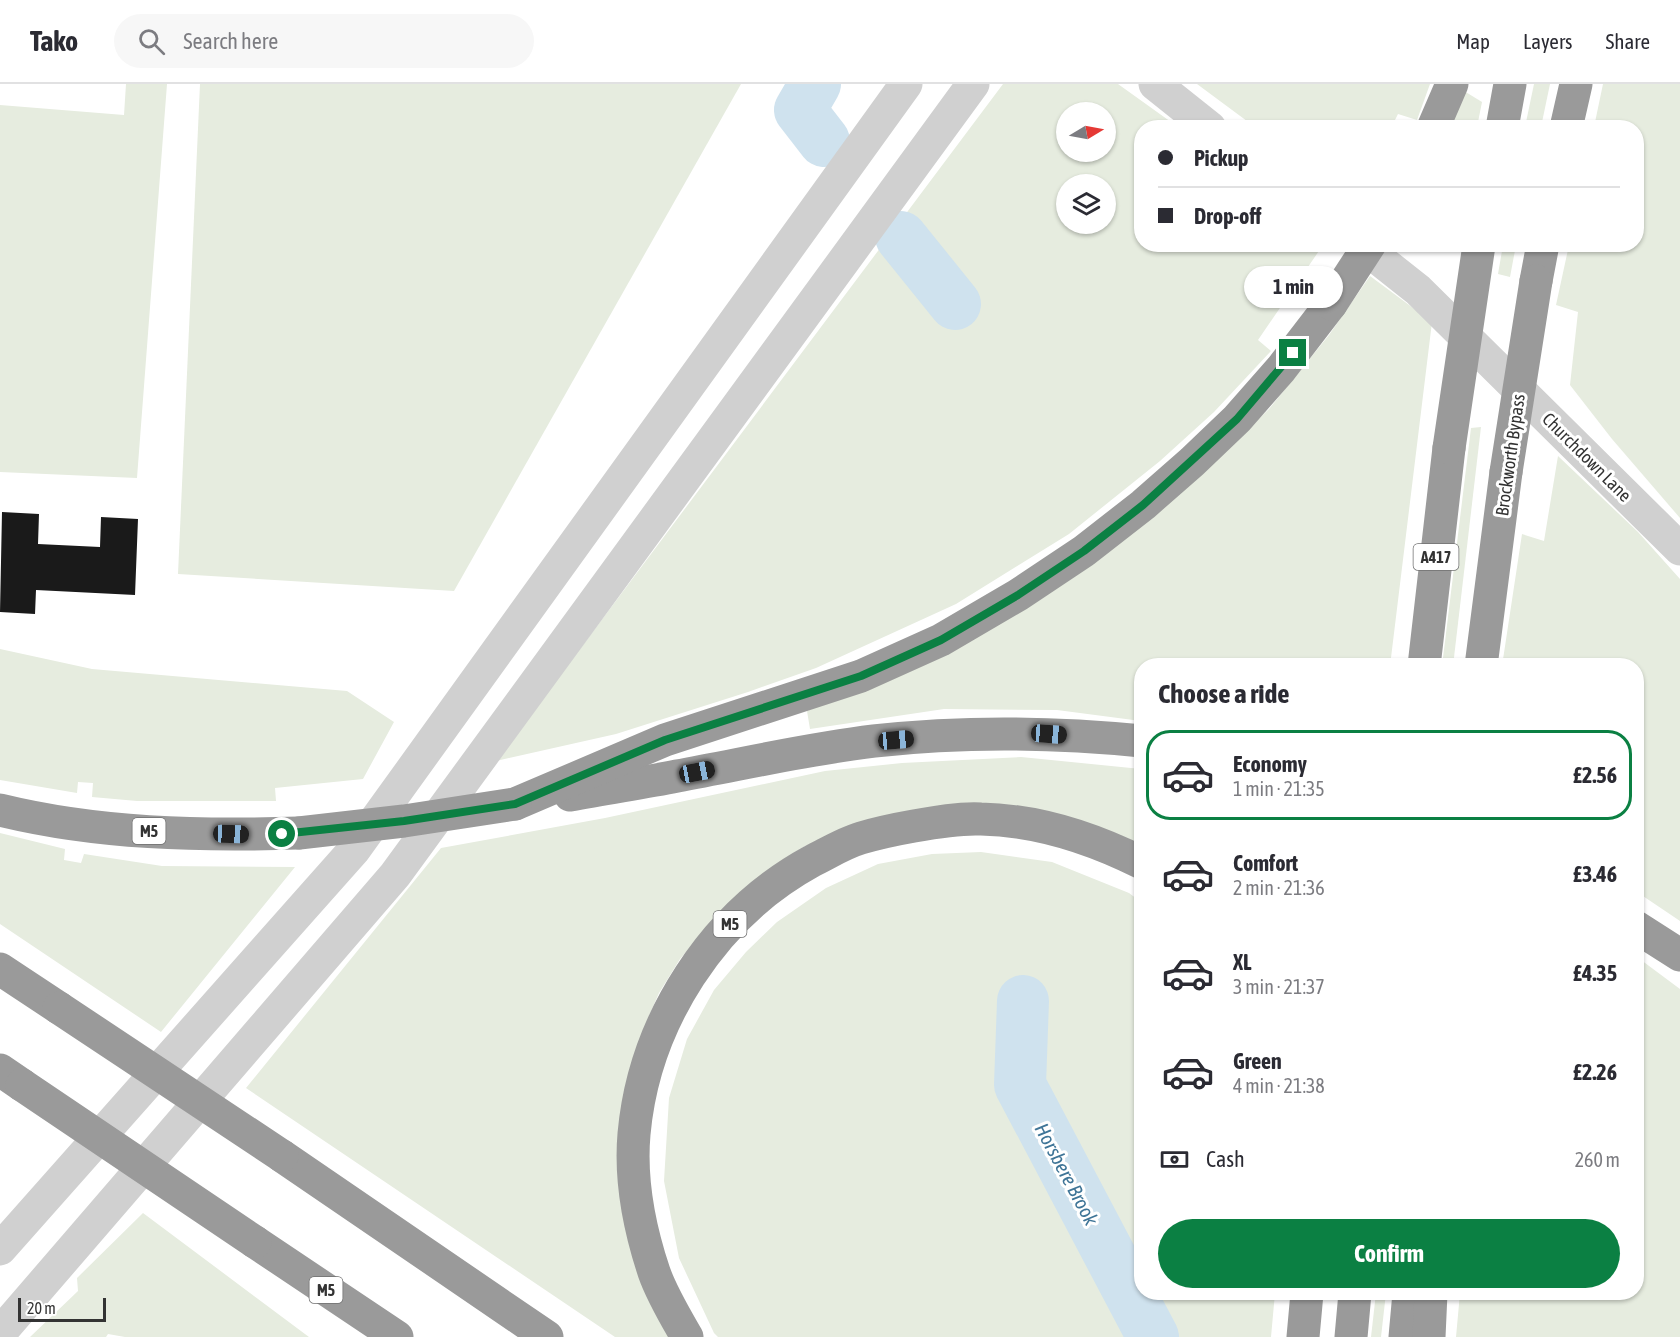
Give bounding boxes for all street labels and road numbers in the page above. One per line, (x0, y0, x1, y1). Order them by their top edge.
street label: Brockworth Bypass (1491, 393, 1529, 517)
street label: Churchdown Lane (1538, 408, 1636, 506)
road number: A417 (1414, 544, 1458, 570)
road number: M5 (132, 818, 166, 844)
road number: M5 (714, 911, 746, 937)
road number: M5 (310, 1277, 342, 1303)

